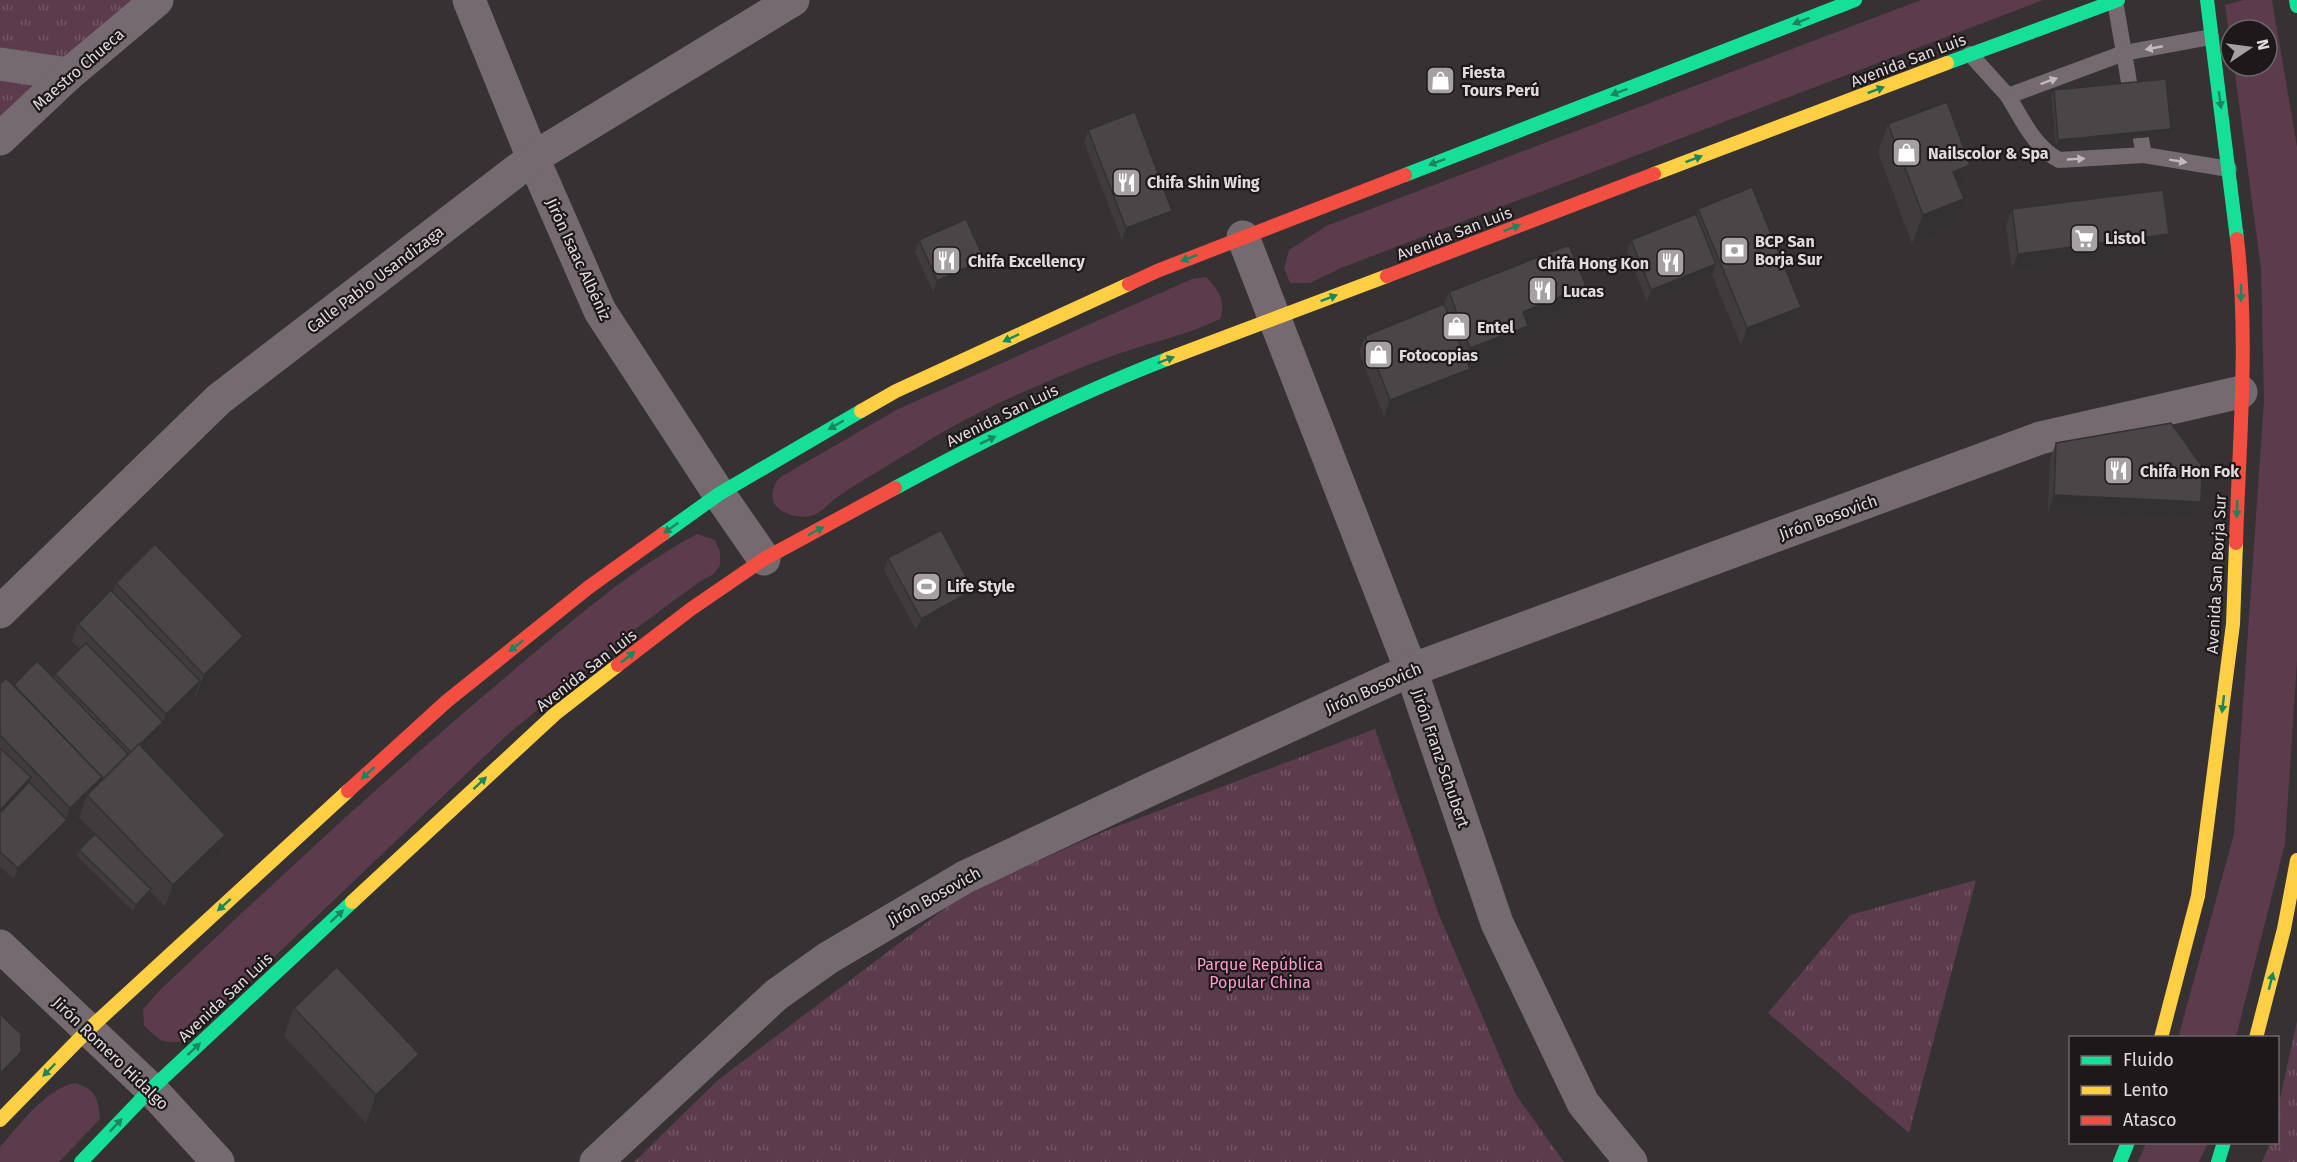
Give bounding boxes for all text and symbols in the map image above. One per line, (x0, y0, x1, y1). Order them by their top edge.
one-way arrow (1791, 16, 1809, 26)
north arrow (2219, 18, 2279, 78)
street label: Maestro Chueca (29, 25, 128, 114)
street label: Avenida San Luis (1848, 30, 1969, 91)
text: N (2253, 37, 2274, 52)
one-way arrow (2144, 44, 2163, 53)
place label: Fiesta Tours Perú (1462, 63, 1540, 100)
shop icon: Fiesta Tours Perú (1425, 65, 1457, 97)
one-way arrow (2040, 75, 2058, 85)
one-way arrow (1867, 84, 1885, 94)
one-way arrow (1610, 87, 1628, 97)
one-way arrow (2215, 90, 2224, 109)
shop icon: Nailscolor & Spa (1891, 137, 1923, 169)
place label: Nailscolor & Spa (1928, 144, 2049, 163)
one-way arrow (1685, 154, 1703, 163)
one-way arrow (2066, 155, 2085, 164)
one-way arrow (2169, 157, 2188, 166)
one-way arrow (1428, 158, 1446, 167)
restaurant icon: Chifa Shin Wing (1110, 166, 1142, 198)
place label: Chifa Shin Wing (1147, 173, 1260, 192)
street label: Jirón Isaac Albéniz (542, 195, 615, 323)
street label: Avenida San Luis (1394, 203, 1515, 264)
street label: Calle Pablo Usandizaga (303, 222, 447, 337)
supermarket icon: Listol (2068, 222, 2100, 254)
one-way arrow (1503, 223, 1521, 233)
place label: Listol (2105, 229, 2146, 248)
place label: BCP San Borja Sur (1755, 232, 1823, 269)
bank icon: BCP San Borja Sur (1718, 234, 1750, 266)
restaurant icon: Chifa Excellency (931, 245, 963, 277)
restaurant icon: Chifa Hong Kon (1654, 247, 1686, 279)
place label: Chifa Excellency (968, 252, 1085, 271)
one-way arrow (1179, 254, 1197, 264)
place label: Chifa Hong Kon (1538, 254, 1649, 273)
restaurant icon: Lucas (1526, 275, 1558, 307)
place label: Lucas (1563, 282, 1604, 301)
one-way arrow (2237, 284, 2246, 303)
one-way arrow (1321, 293, 1339, 303)
shop icon: Entel (1440, 311, 1472, 343)
place label: Entel (1477, 318, 1514, 337)
one-way arrow (1002, 333, 1019, 342)
shop icon: Fotocopias (1362, 339, 1394, 371)
place label: Fotocopias (1399, 346, 1478, 365)
one-way arrow (1157, 355, 1175, 364)
street label: Avenida San Luis (943, 380, 1061, 451)
one-way arrow (827, 420, 844, 430)
one-way arrow (979, 435, 997, 445)
restaurant icon: Chifa Hon Fok (2103, 455, 2135, 487)
place label: Chifa Hon Fok (2140, 462, 2239, 481)
street label: Jirón Bosovich (1776, 491, 1880, 544)
street label: Avenida San Borja Sur (2203, 493, 2230, 654)
one-way arrow (2232, 500, 2241, 519)
one-way arrow (664, 522, 680, 534)
one-way arrow (808, 526, 825, 536)
sports icon: Life Style (910, 570, 942, 602)
place label: Life Style (947, 577, 1015, 596)
street label: Avenida San Luis (532, 625, 640, 715)
one-way arrow (508, 639, 524, 652)
one-way arrow (620, 651, 636, 663)
street label: Jirón Bosovich (1322, 659, 1424, 718)
street label: Jirón Franz Schubert (1408, 686, 1473, 830)
one-way arrow (2218, 694, 2228, 713)
one-way arrow (361, 766, 376, 780)
one-way arrow (472, 776, 487, 790)
street label: Jirón Bosovich (884, 863, 984, 930)
one-way arrow (218, 897, 232, 911)
one-way arrow (329, 910, 344, 923)
street label: Avenida San Luis (174, 949, 276, 1046)
park label: Parque República Popular China (1197, 955, 1323, 992)
one-way arrow (2266, 972, 2276, 990)
street label: Jirón Romero Hidalgo (49, 993, 173, 1114)
legend (2069, 1036, 2279, 1144)
one-way arrow (186, 1043, 201, 1056)
text: Fluido (2123, 1049, 2174, 1071)
one-way arrow (42, 1063, 56, 1077)
text: Lento (2123, 1079, 2169, 1101)
text: Atasco (2123, 1109, 2176, 1131)
one-way arrow (109, 1118, 123, 1133)

